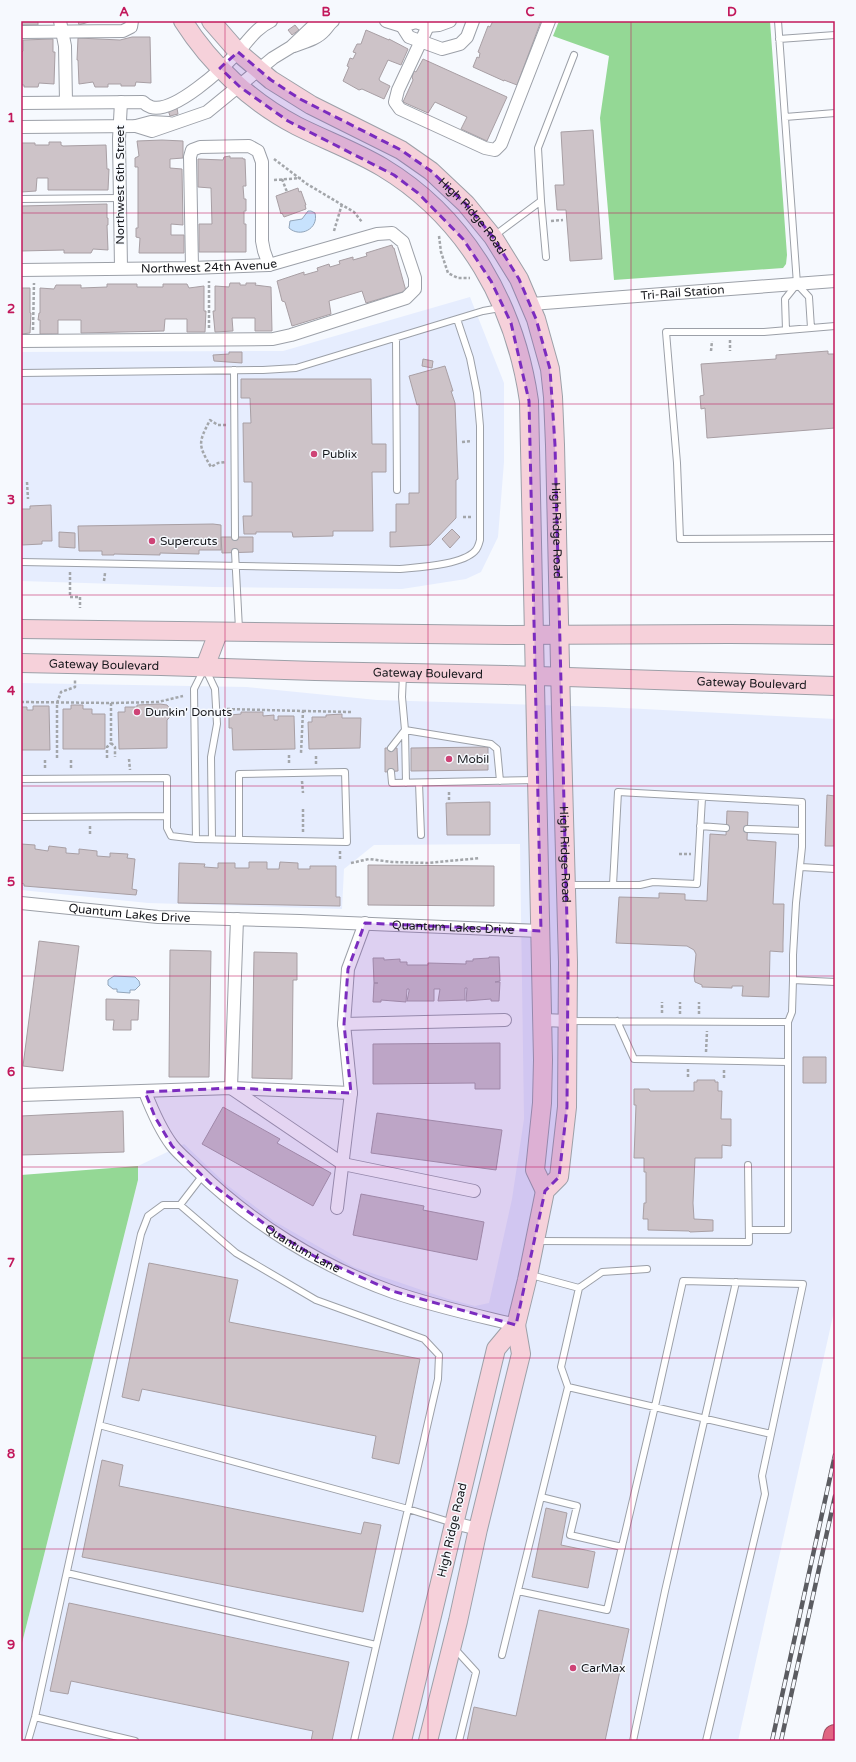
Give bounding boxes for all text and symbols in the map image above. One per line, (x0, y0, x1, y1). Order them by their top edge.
text: A (119, 4, 129, 20)
text: B (321, 4, 331, 20)
text: C (525, 4, 535, 20)
text: D (727, 4, 737, 20)
text: 1 (7, 110, 15, 126)
street label: Northwest 6th Street (113, 125, 127, 245)
street label: High Ridge Road (436, 175, 509, 257)
street label: Northwest 24th Avenue (141, 256, 279, 276)
street label: Tri-Rail Station (640, 282, 725, 303)
text: 2 (7, 301, 15, 317)
place label: Publix (322, 447, 357, 461)
marker: Publix (309, 449, 319, 459)
street label: High Ridge Road (549, 482, 565, 579)
text: 3 (7, 492, 15, 508)
place label: Supercuts (160, 534, 218, 548)
marker: Supercuts (147, 536, 157, 546)
street label: Gateway Boulevard (49, 657, 159, 673)
street label: Gateway Boulevard (373, 665, 483, 682)
street label: Gateway Boulevard (696, 674, 807, 692)
text: 4 (7, 683, 16, 699)
place label: Dunkin' Donuts (145, 705, 232, 719)
marker: Dunkin' Donuts (132, 707, 142, 717)
place label: Mobil (457, 752, 489, 766)
marker: Mobil (444, 754, 454, 764)
street label: High Ridge Road (557, 806, 573, 903)
text: 5 (7, 874, 15, 890)
street label: Quantum Lakes Drive (68, 901, 191, 925)
street label: Quantum Lakes Drive (392, 918, 515, 937)
text: 6 (7, 1064, 15, 1080)
street label: Quantum Lane (262, 1221, 343, 1276)
text: 7 (7, 1255, 15, 1271)
text: 8 (7, 1446, 15, 1462)
street label: High Ridge Road (434, 1481, 470, 1579)
text: 9 (7, 1637, 15, 1653)
place label: CarMax (581, 1661, 626, 1675)
marker: CarMax (568, 1663, 578, 1673)

